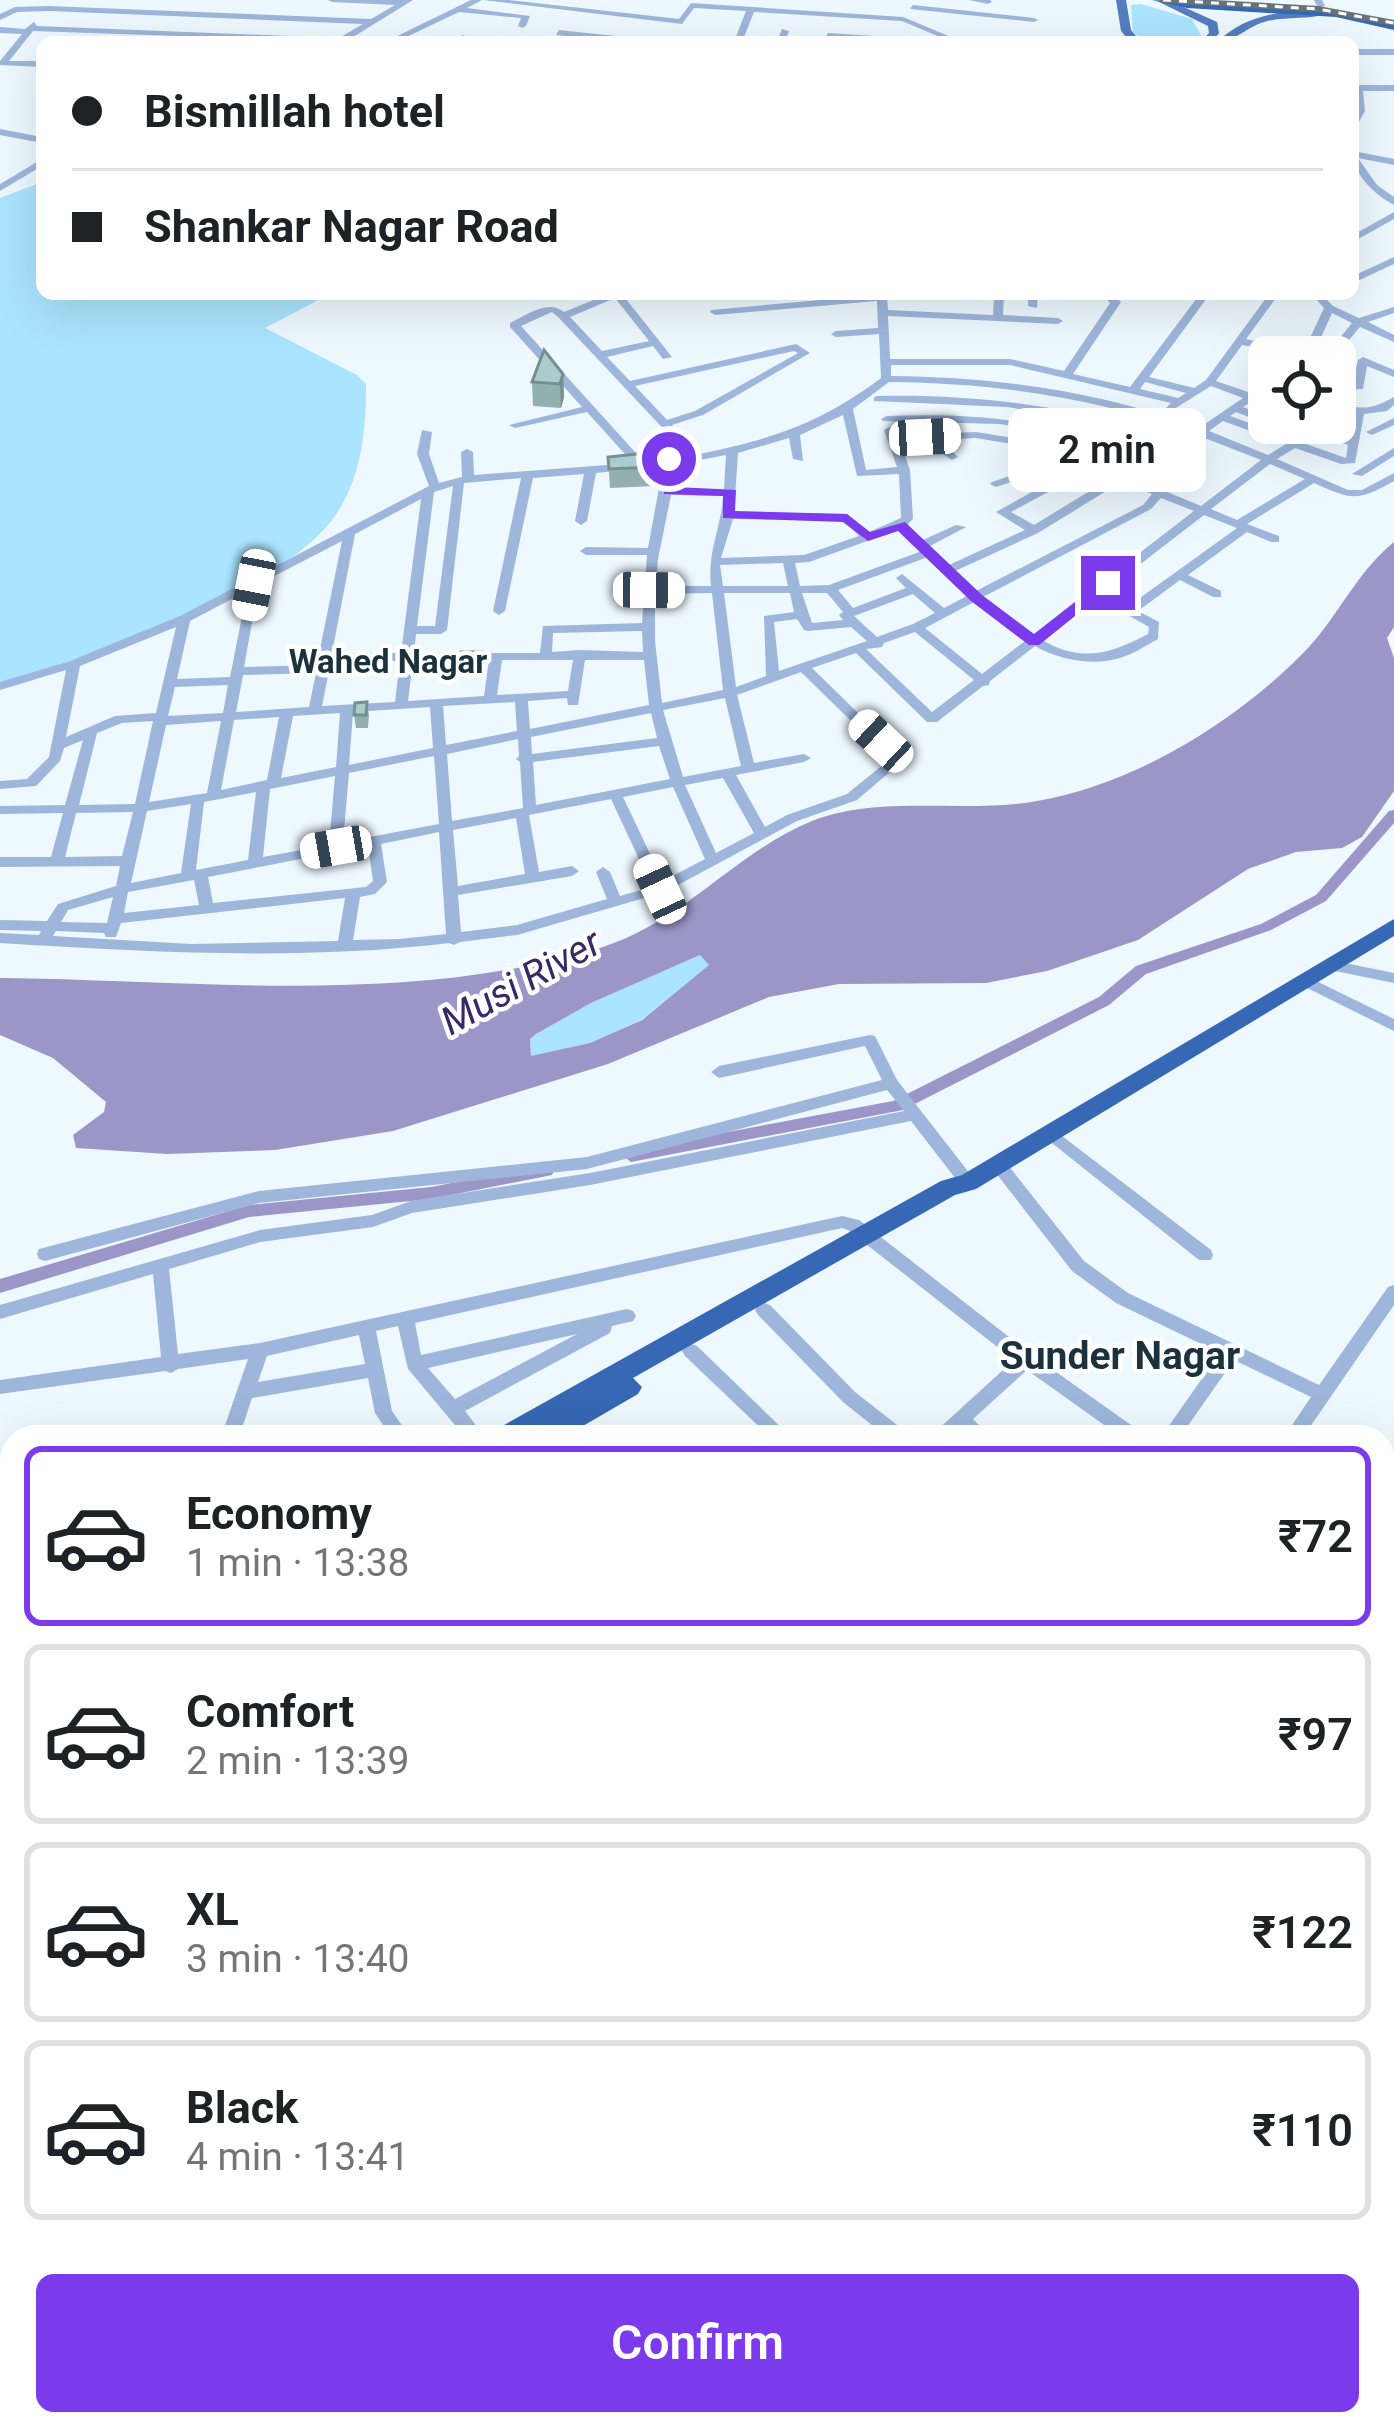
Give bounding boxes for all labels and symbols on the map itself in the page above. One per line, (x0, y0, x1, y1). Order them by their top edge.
callout: 2 min (1009, 409, 1207, 493)
car (888, 417, 962, 457)
route start (642, 432, 696, 486)
car (229, 546, 279, 624)
route end (1081, 556, 1135, 610)
car (613, 571, 685, 609)
district label: Wahed Nagar (289, 642, 487, 681)
car (842, 703, 920, 779)
car (297, 823, 375, 871)
car (628, 849, 692, 929)
water label: Musi River (433, 919, 610, 1045)
district label: Sunder Nagar (1000, 1333, 1240, 1379)

